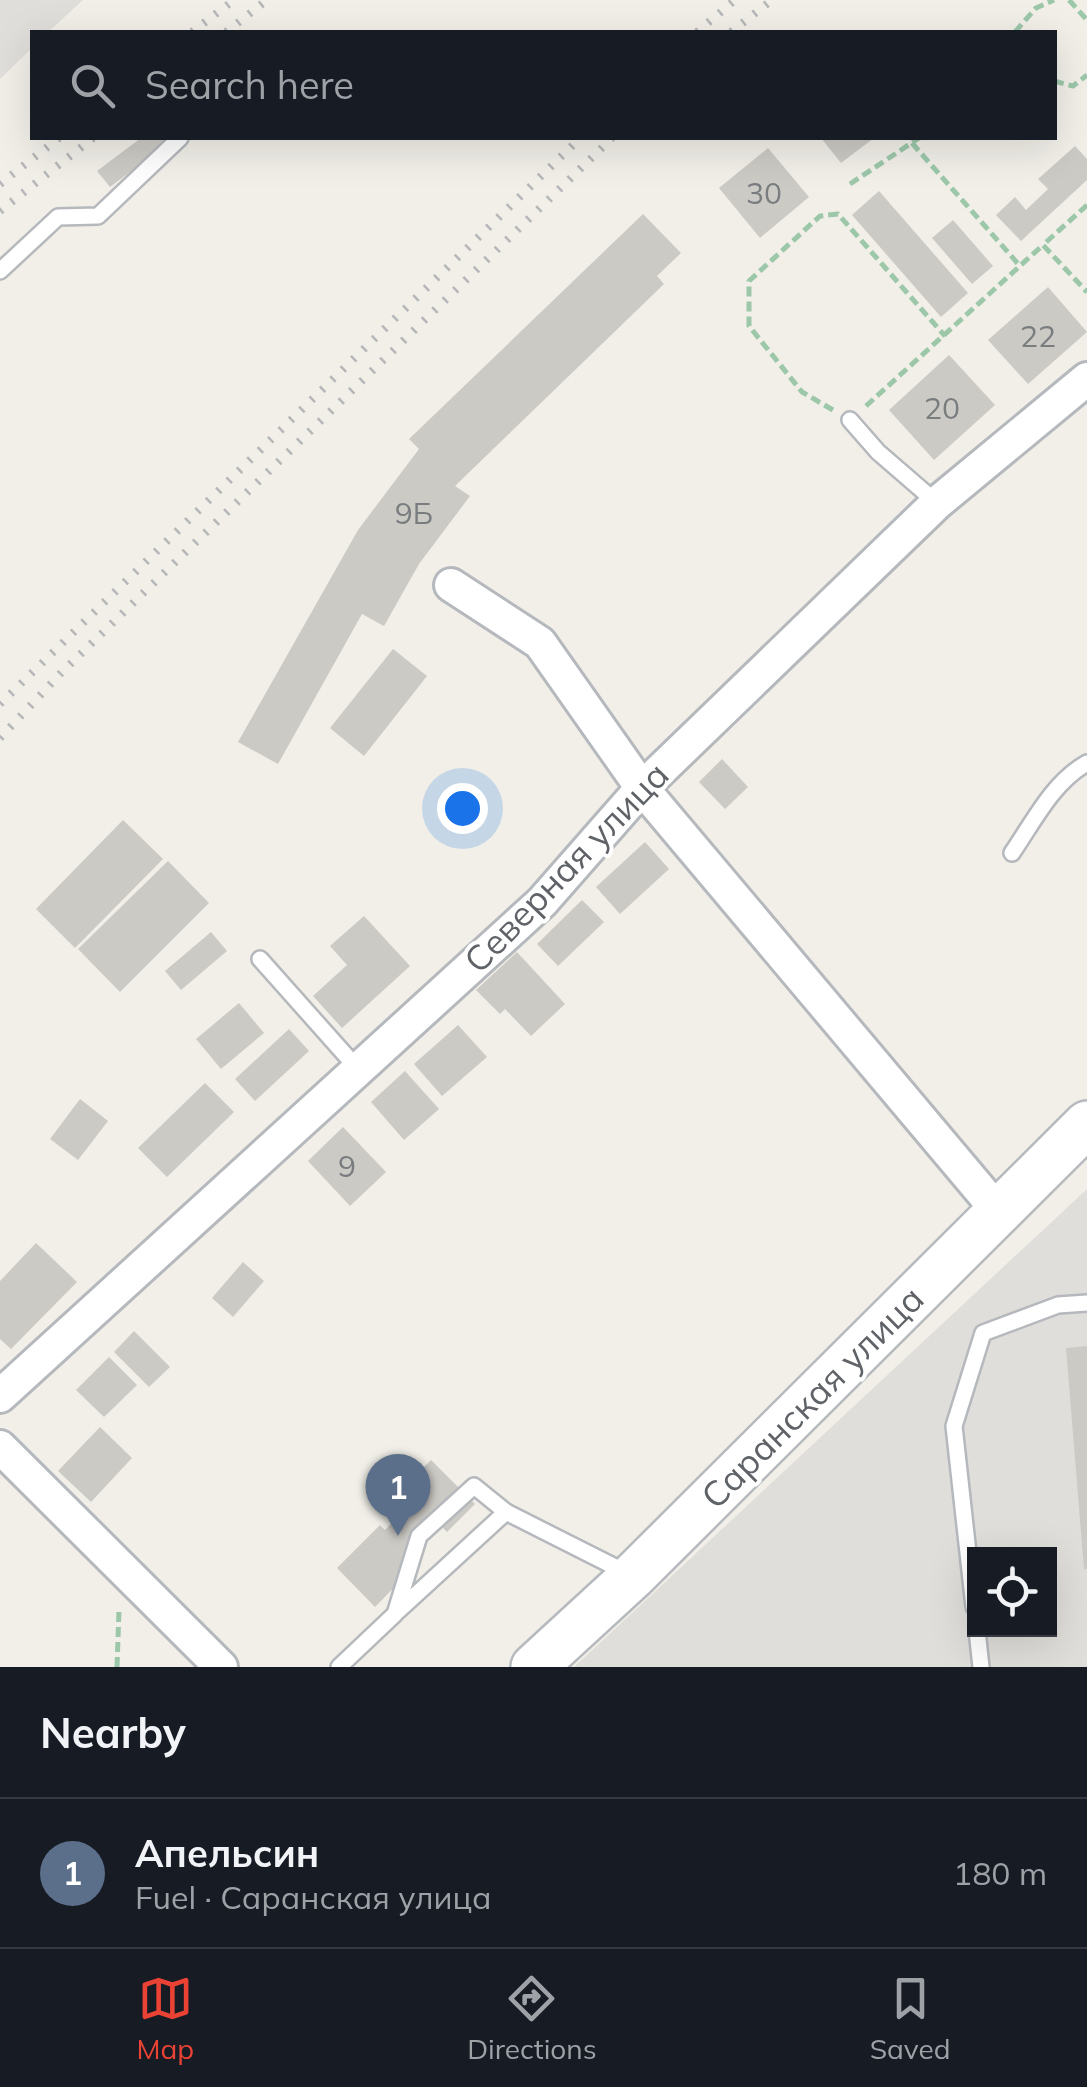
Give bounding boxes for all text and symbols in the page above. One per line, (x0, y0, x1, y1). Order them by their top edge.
search box (30, 30, 1057, 140)
icon: search (65, 58, 120, 113)
text: Search here (145, 61, 354, 109)
house number: 30 (746, 174, 782, 212)
house number: 22 (1020, 317, 1056, 355)
house number: 20 (924, 389, 960, 427)
house number: 9Б (395, 494, 433, 532)
street label: Северная улица (454, 752, 678, 982)
your location (437, 783, 488, 834)
house number: 9 (338, 1147, 356, 1185)
street label: Саранская улица (692, 1277, 932, 1517)
pin: 1 (366, 1454, 430, 1536)
map controls (967, 1547, 1057, 1637)
button: locate (967, 1547, 1057, 1637)
text: Nearby (40, 1706, 186, 1759)
text: Апельсин (135, 1829, 319, 1877)
text: 1 (63, 1853, 82, 1893)
text: 180 m (953, 1853, 1047, 1893)
text: Fuel · Саранская улица (135, 1877, 492, 1917)
tab: Map (137, 1971, 194, 2066)
tab: Directions (467, 1971, 597, 2066)
tab: Saved (870, 1971, 950, 2066)

